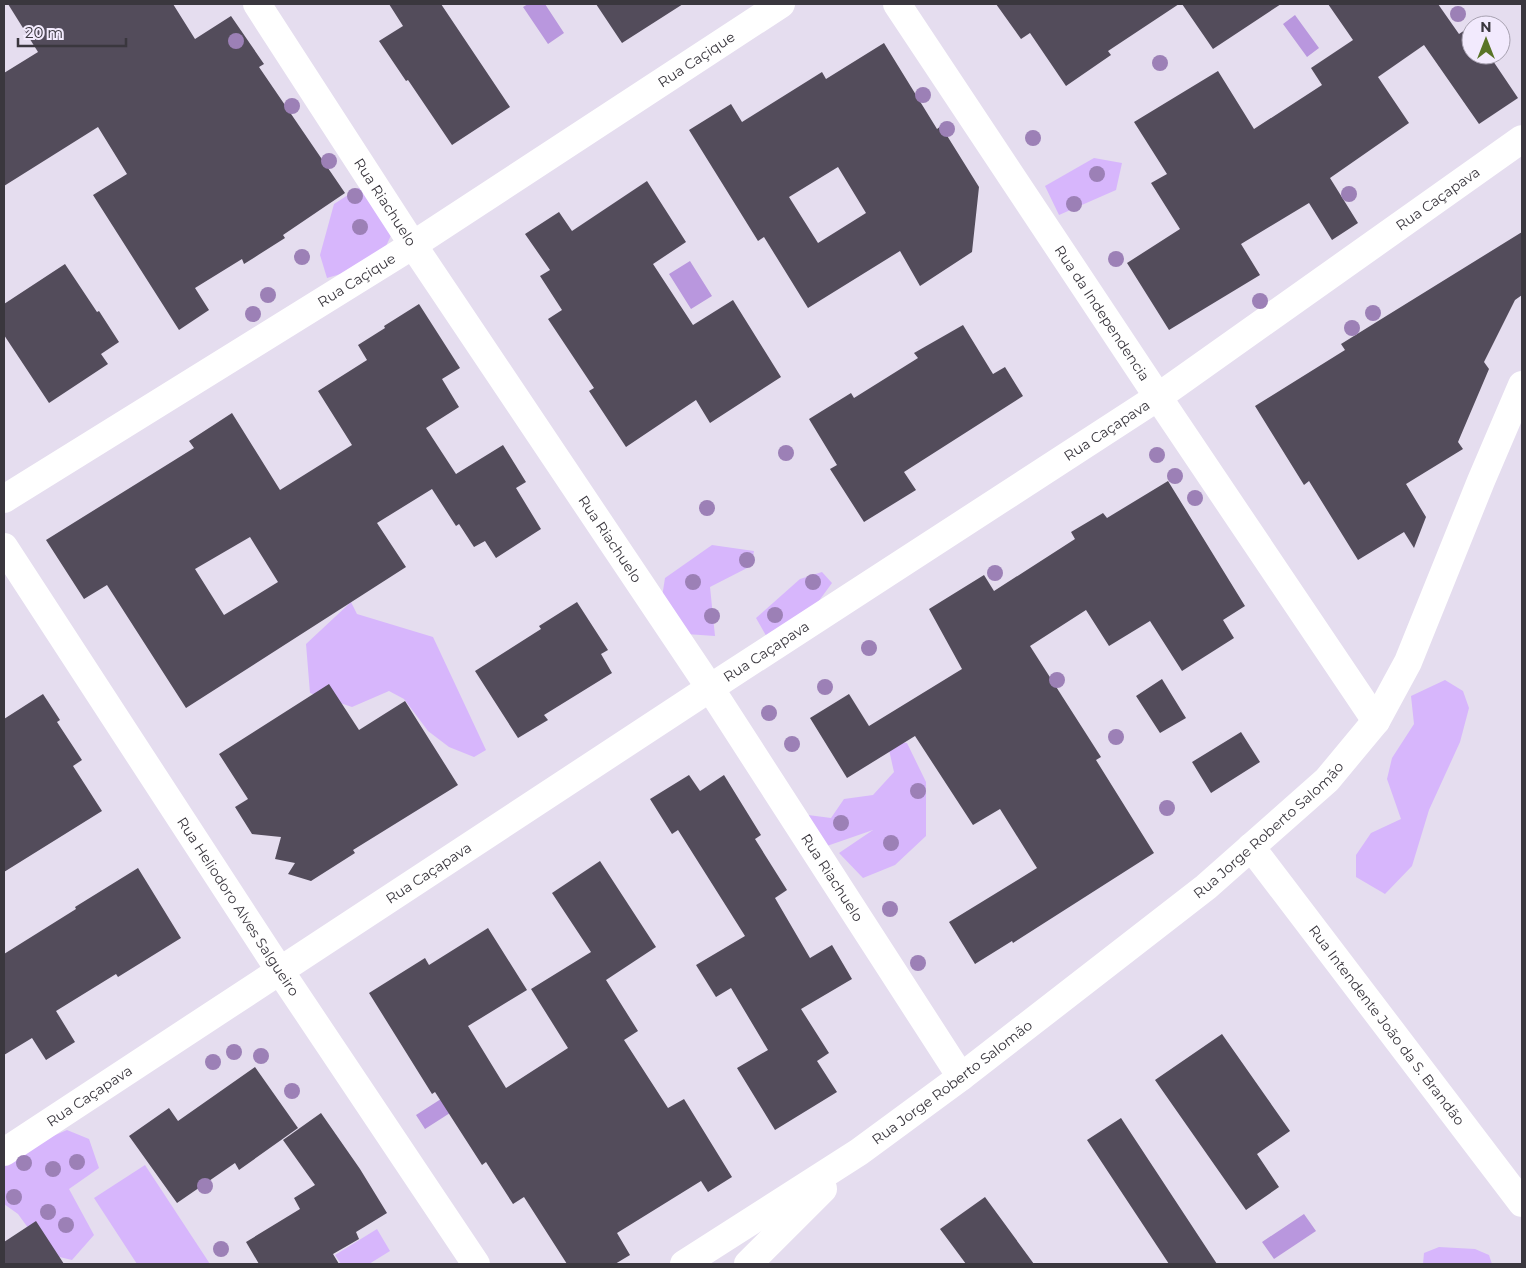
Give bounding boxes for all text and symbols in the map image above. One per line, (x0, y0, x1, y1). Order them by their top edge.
scale bar (18, 15, 125, 47)
north arrow (1461, 15, 1511, 65)
text: N (1480, 18, 1492, 36)
text: 20 m (25, 23, 63, 42)
street label: Rua Caçique (654, 28, 738, 91)
street label: Rua Riachuelo (350, 155, 420, 250)
street label: Rua Caçapava (1392, 163, 1483, 235)
street label: Rua da Independencia (1051, 242, 1154, 384)
street label: Rua Caçique (314, 249, 399, 311)
street label: Rua Caçapava (1060, 396, 1153, 465)
street label: Rua Riachuelo (574, 492, 646, 586)
street label: Rua Caçapava (720, 617, 813, 686)
street label: Rua Jorge Roberto Salomão (1190, 758, 1348, 902)
street label: Rua Heliodoro Alves Salgueiro (173, 814, 303, 1000)
street label: Rua Riachuelo (797, 830, 867, 925)
street label: Rua Caçapava (382, 838, 475, 908)
street label: Rua Intendente João da S. Brandão (1305, 922, 1469, 1129)
street label: Rua Jorge Roberto Salomão (868, 1016, 1036, 1149)
street label: Rua Caçapava (43, 1061, 136, 1131)

